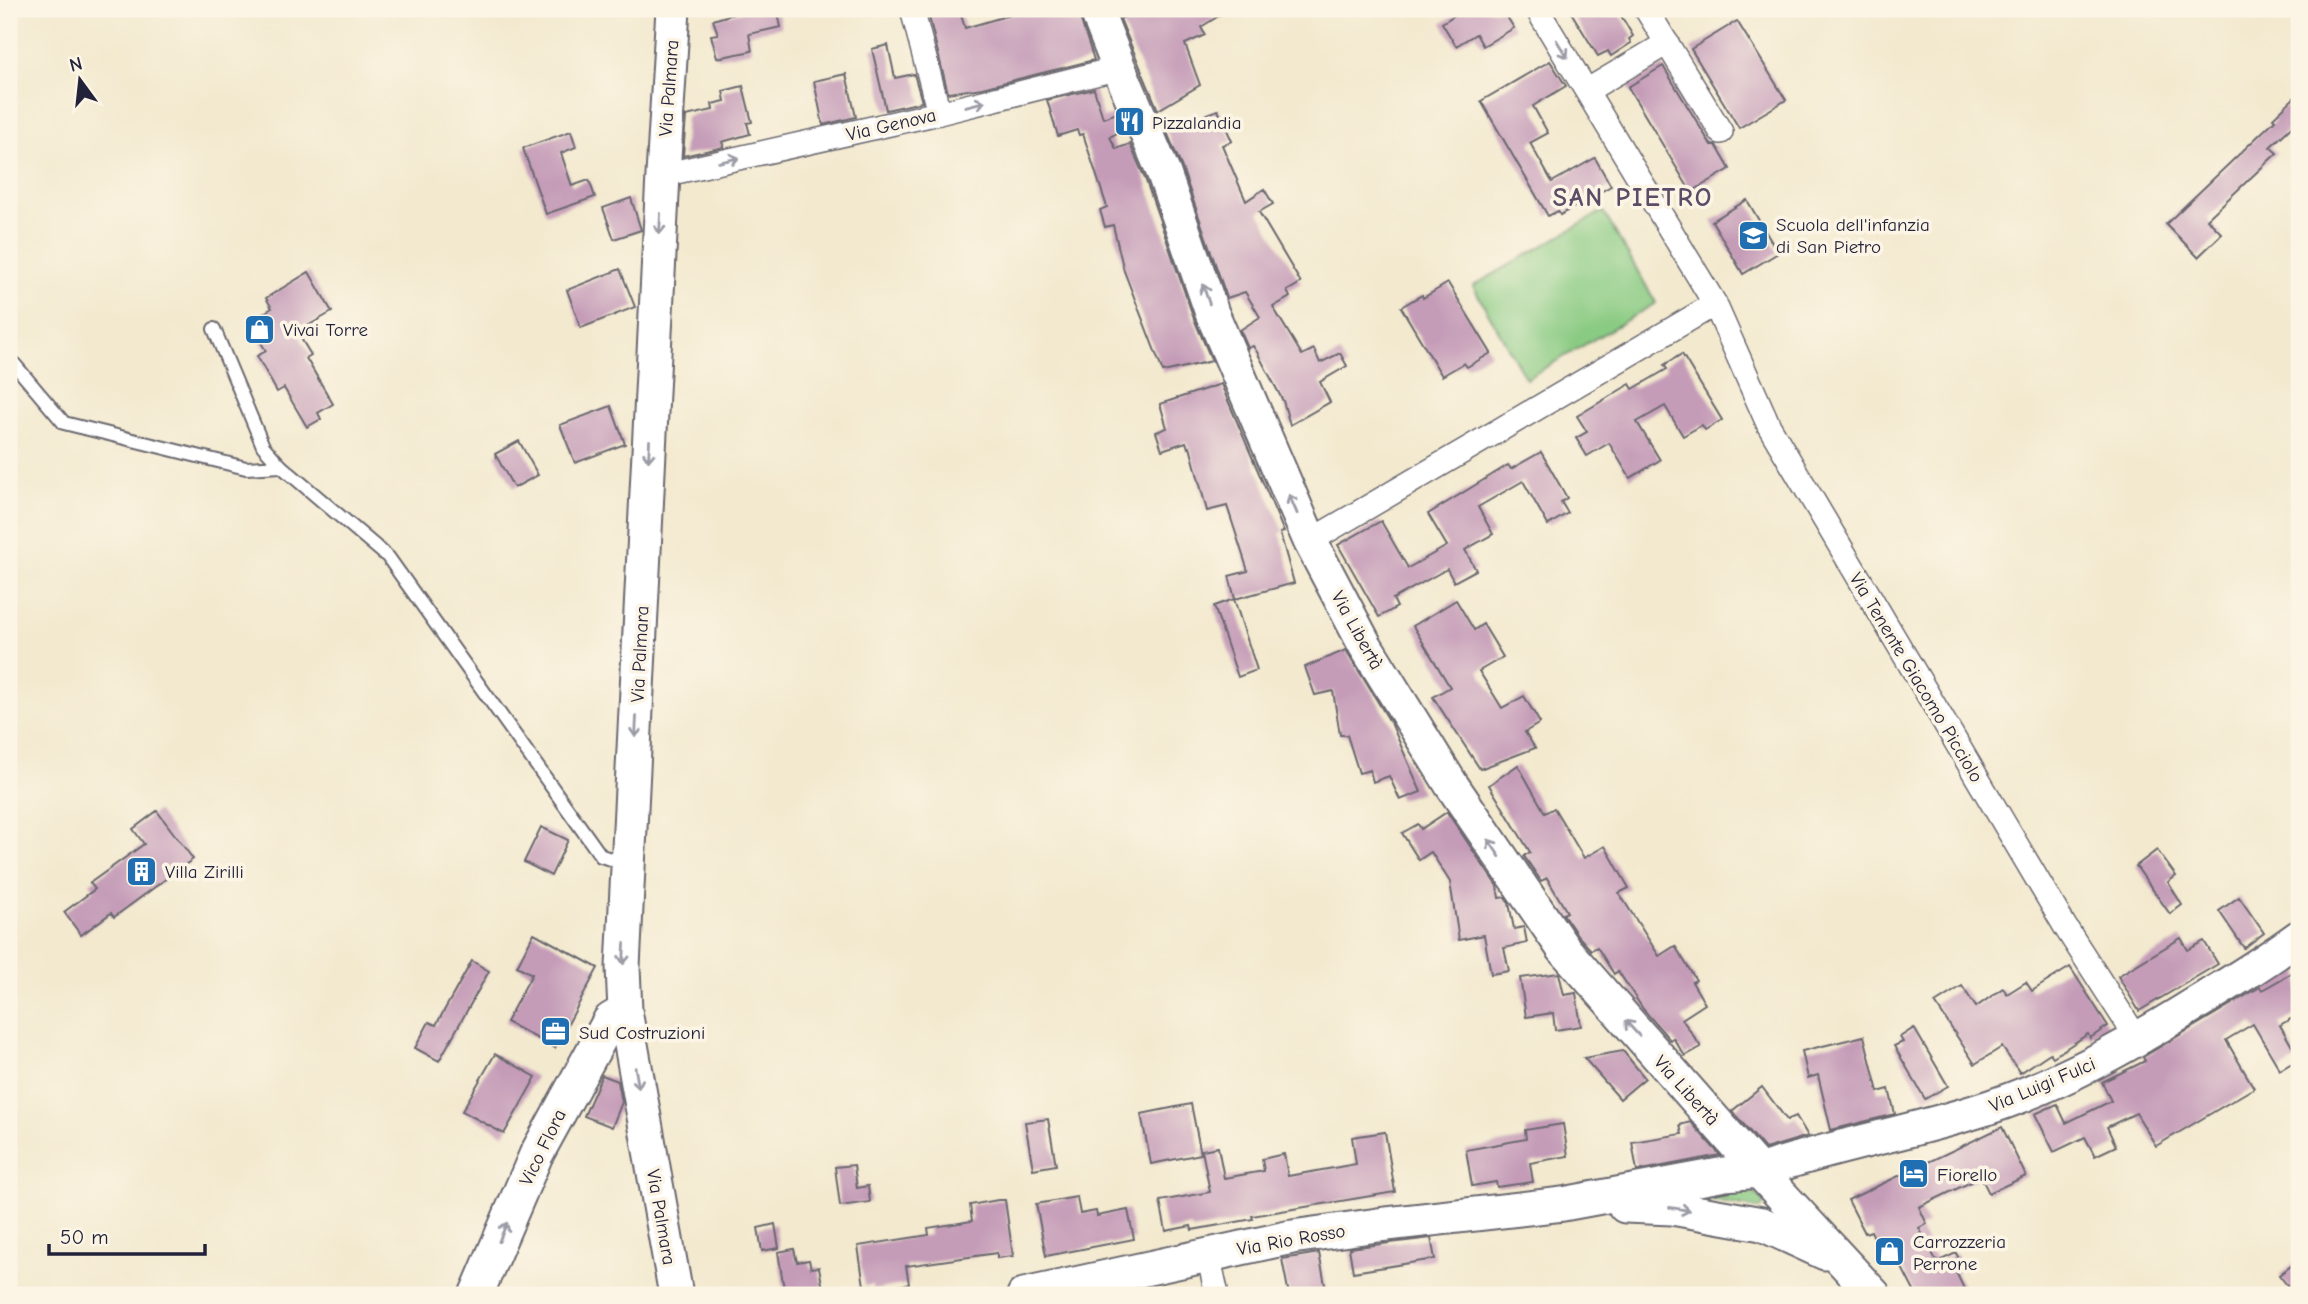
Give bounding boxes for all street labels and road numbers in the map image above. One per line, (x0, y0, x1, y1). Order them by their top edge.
street label: Via Palmara (655, 39, 683, 137)
street label: Via Genova (844, 104, 938, 146)
street label: Via Tenente Giacomo Picciolo (1845, 569, 1988, 786)
street label: Via Libertà (1327, 587, 1388, 674)
street label: Via Palmara (626, 605, 654, 703)
street label: Via Libertà (1649, 1051, 1723, 1130)
street label: Via Luigi Fulci (1986, 1053, 2099, 1117)
street label: Vico Flora (515, 1106, 571, 1189)
street label: Via Palmara (642, 1168, 680, 1267)
street label: Via Rio Rosso (1235, 1220, 1347, 1260)

